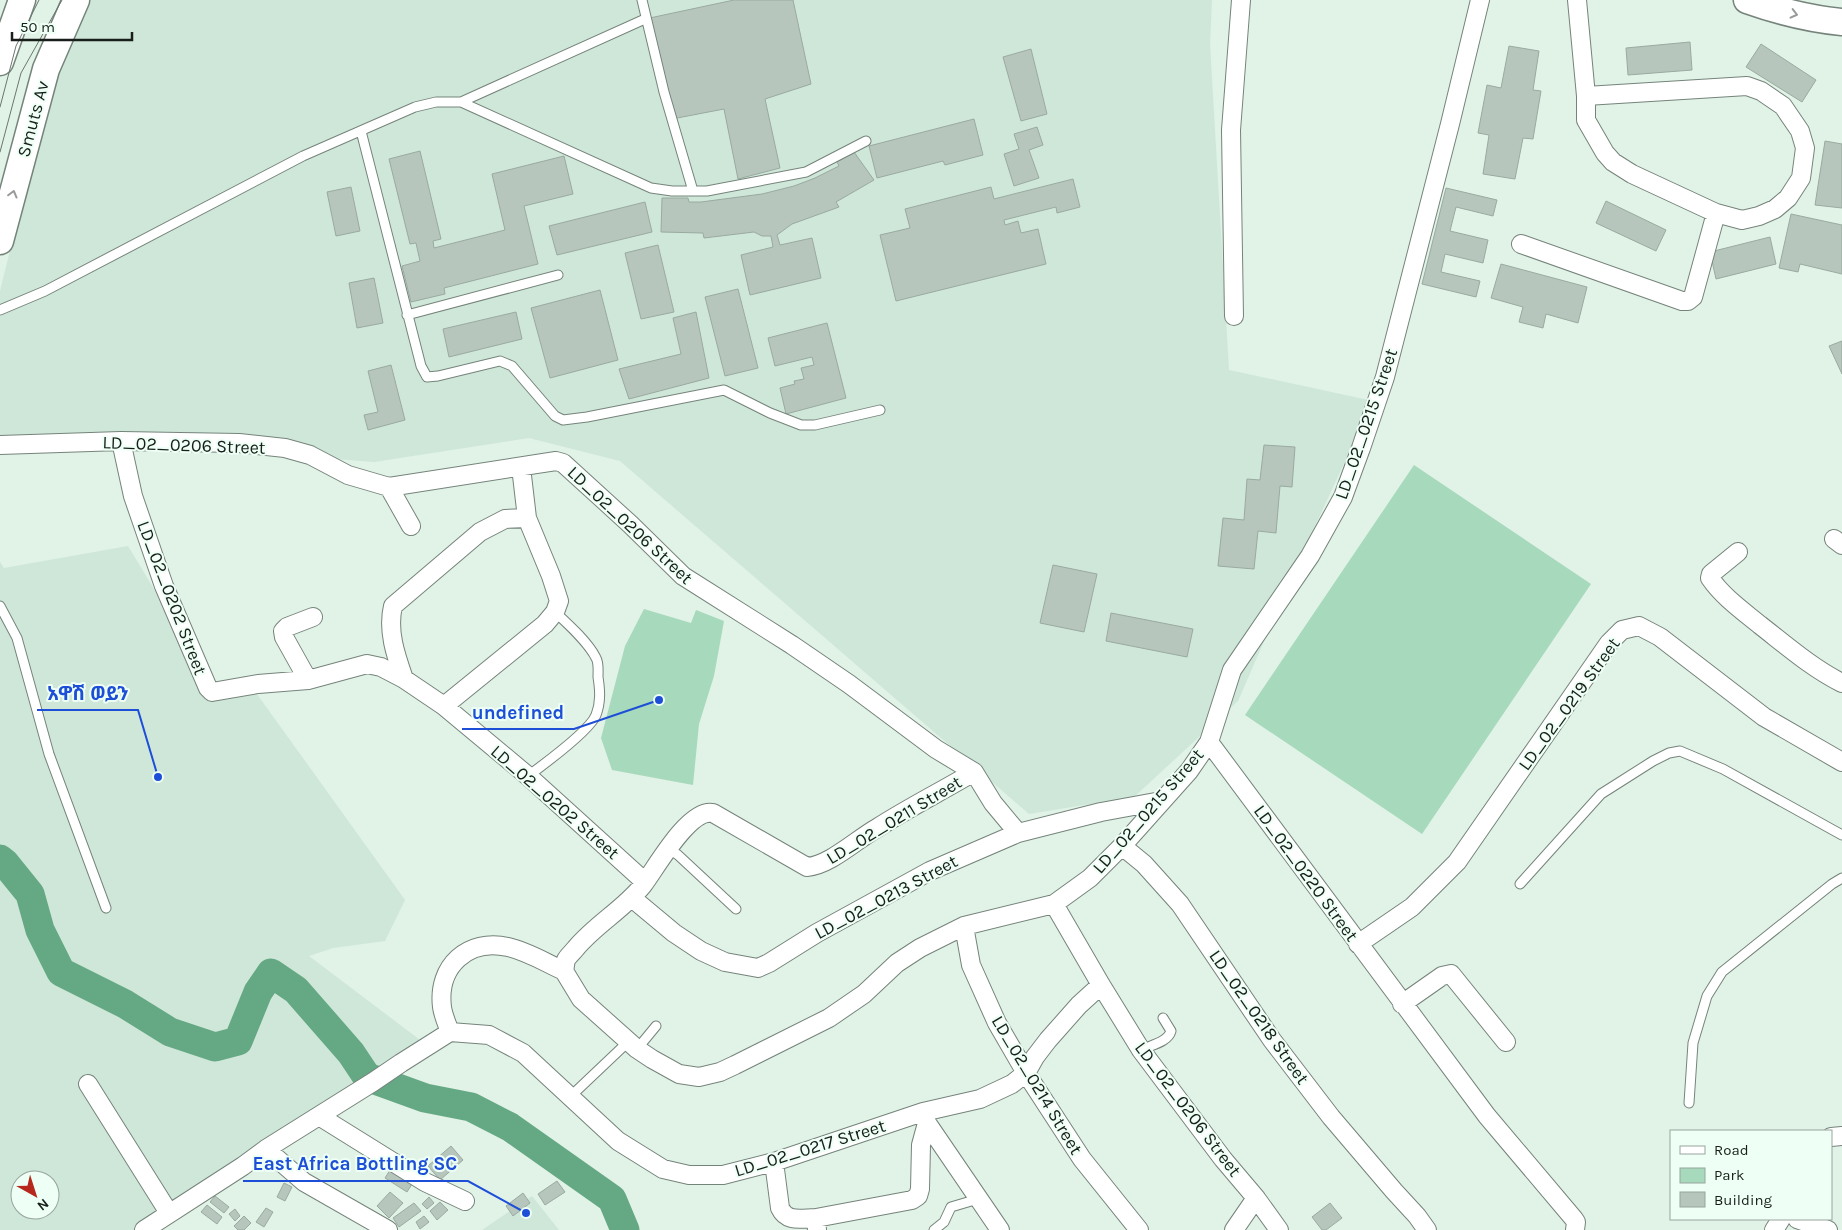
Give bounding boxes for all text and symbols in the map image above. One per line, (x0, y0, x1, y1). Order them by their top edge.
one-way arrow (1789, 8, 1798, 19)
scale bar (12, 10, 132, 42)
text: 50 m (20, 18, 55, 36)
street label: Smuts Av (12, 78, 54, 160)
one-way arrow (7, 191, 17, 199)
street label: LD_02_0215 Street (1330, 345, 1402, 502)
street label: LD_02_0206 Street (102, 431, 266, 459)
street label: LD_02_0206 Street (563, 461, 697, 589)
street label: LD_02_0202 Street (132, 518, 212, 678)
street label: LD_02_0219 Street (1513, 633, 1625, 775)
callout: አዋሽ ወይን (37, 676, 138, 710)
text: አዋሽ ወይን (47, 683, 129, 705)
callout: undefined (462, 695, 574, 729)
text: undefined (472, 702, 564, 724)
street label: LD_02_0202 Street (486, 740, 624, 864)
street label: LD_02_0215 Street (1088, 744, 1208, 878)
street label: LD_02_0211 Street (822, 771, 966, 869)
street label: LD_02_0220 Street (1249, 800, 1363, 946)
street label: LD_02_0213 Street (811, 850, 962, 944)
street label: LD_02_0218 Street (1204, 945, 1314, 1089)
street label: LD_02_0214 Street (987, 1011, 1087, 1159)
street label: LD_02_0206 Street (1130, 1037, 1246, 1181)
street label: LD_02_0217 Street (732, 1115, 888, 1181)
legend (1670, 1130, 1832, 1220)
text: Road (1714, 1141, 1749, 1159)
callout: East Africa Bottling SC (243, 1147, 468, 1181)
text: East Africa Bottling SC (253, 1153, 457, 1175)
text: Park (1714, 1166, 1744, 1184)
north arrow (10, 1170, 60, 1220)
text: Building (1714, 1191, 1772, 1209)
text: N (34, 1195, 52, 1214)

